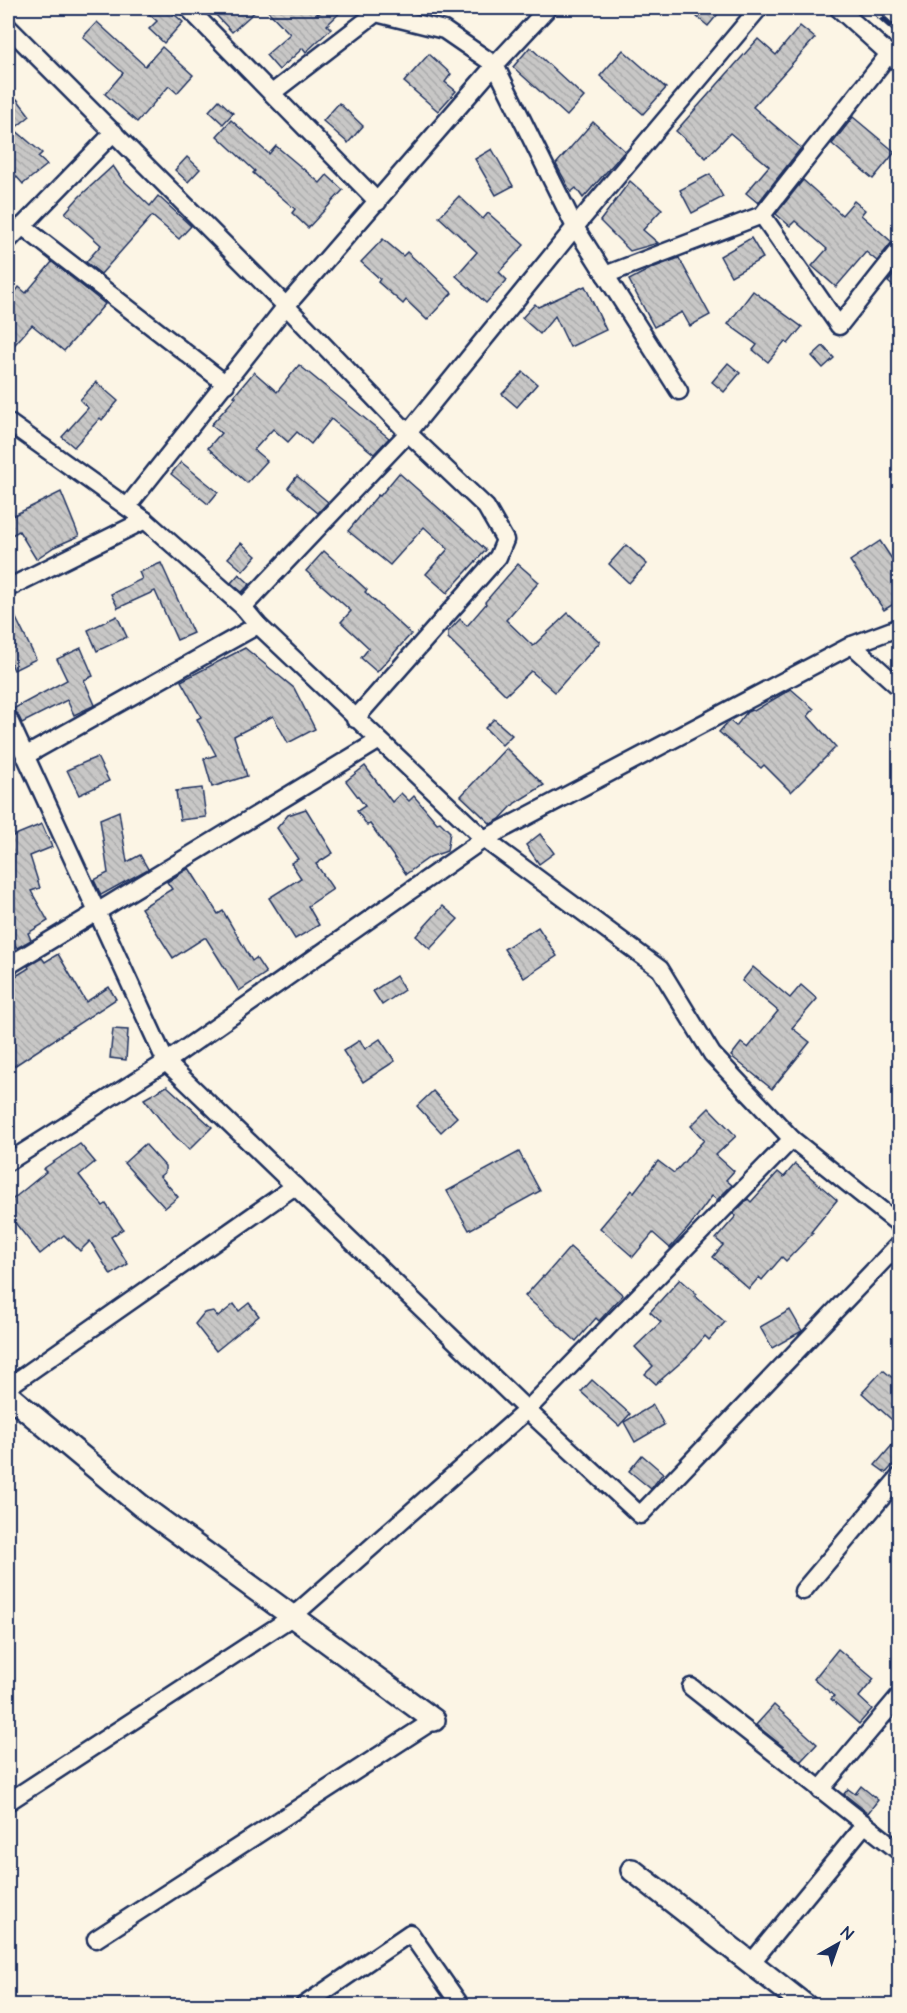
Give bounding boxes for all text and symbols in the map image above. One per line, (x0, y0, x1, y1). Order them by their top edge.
north arrow (808, 1914, 868, 1974)
text: N (836, 1922, 858, 1945)

